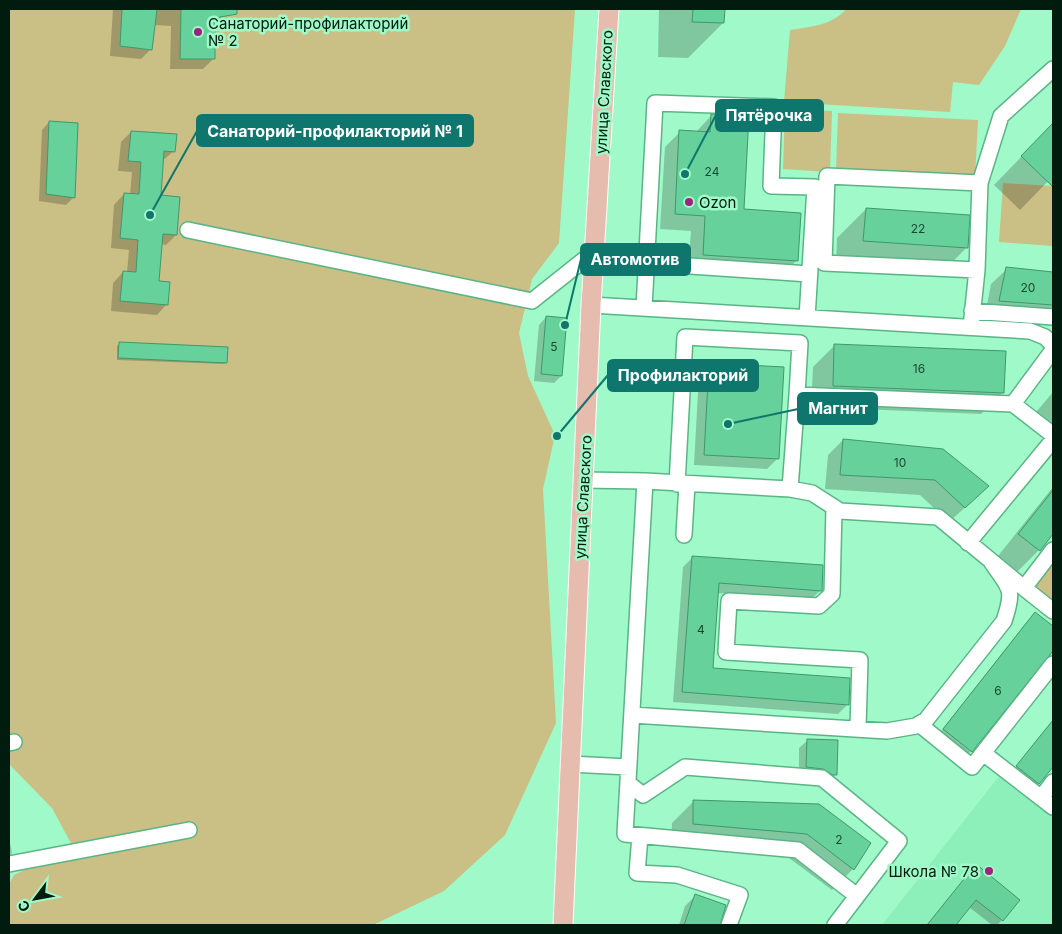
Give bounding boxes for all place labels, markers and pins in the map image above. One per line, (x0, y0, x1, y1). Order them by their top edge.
place label: Санаторий-профилакторий № 2 (208, 14, 408, 50)
marker: Санаторий-профилакторий № 2 (192, 26, 204, 38)
callout: Пятёрочка (716, 100, 823, 131)
callout: Санаторий-профилакторий № 1 (197, 115, 473, 146)
place label: Ozon (699, 193, 736, 212)
marker: Ozon (683, 196, 695, 208)
callout: Автомотив (581, 244, 690, 275)
callout: Профилакторий (608, 360, 758, 391)
callout: Магнит (798, 393, 877, 424)
place label: Школа № 78 (888, 862, 979, 881)
marker: Школа № 78 (983, 865, 995, 877)

